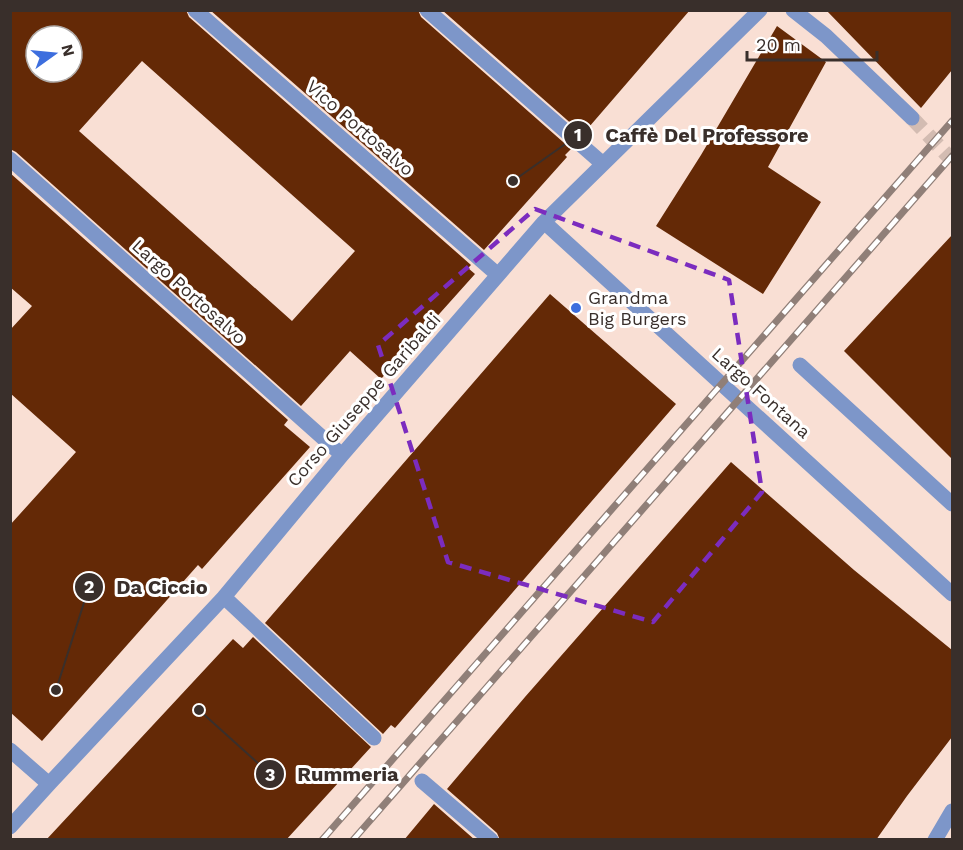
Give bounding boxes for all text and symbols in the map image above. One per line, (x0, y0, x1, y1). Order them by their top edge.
north arrow (24, 24, 84, 84)
scale bar (747, 24, 878, 62)
text: 20 m (756, 34, 801, 55)
text: N (57, 42, 79, 58)
street label: Vico Portosalvo (302, 75, 418, 180)
callout: Caffè Del Professore (563, 116, 821, 154)
text: Caffè Del Professore (605, 123, 809, 147)
text: 1 (574, 124, 582, 145)
street label: Largo Portosalvo (128, 235, 251, 348)
place label: Grandma Big Burgers (588, 287, 686, 329)
marker: Grandma Big Burgers (569, 301, 583, 315)
street label: Corso Giuseppe Garibaldi (283, 309, 445, 491)
street label: Largo Fontana (708, 343, 815, 442)
callout: Da Ciccio (74, 568, 220, 606)
text: Da Ciccio (116, 575, 208, 599)
text: 2 (84, 576, 94, 597)
callout: Rummeria (255, 755, 410, 793)
text: Rummeria (297, 762, 399, 786)
text: 3 (265, 764, 275, 785)

